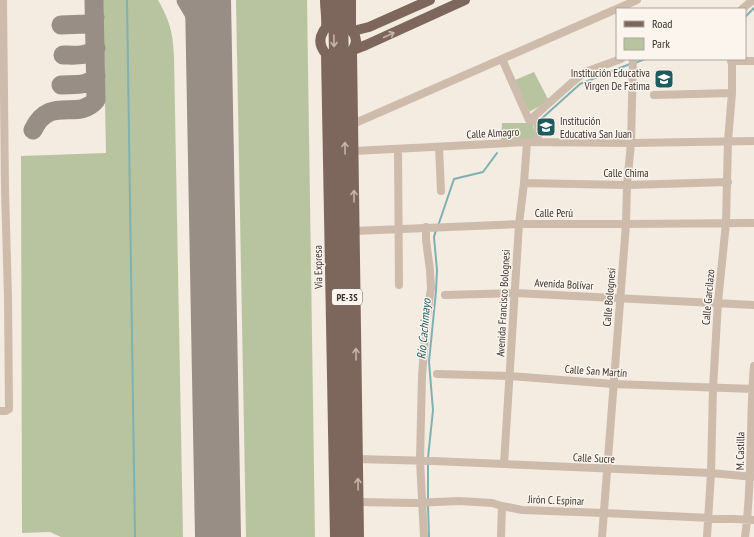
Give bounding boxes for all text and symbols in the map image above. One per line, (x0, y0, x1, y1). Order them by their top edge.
legend (616, 8, 746, 60)
text: Road (652, 16, 672, 31)
one-way arrow (383, 31, 395, 38)
one-way arrow (330, 34, 338, 47)
text: Park (652, 36, 670, 51)
place label: Institución Educativa Virgen De Fatima (571, 66, 650, 93)
school or university icon: Institución Educativa Virgen De Fatima (653, 68, 675, 90)
place label: Institución Educativa San Juan (560, 114, 632, 141)
school or university icon: Institución Educativa San Juan (535, 116, 557, 138)
street label: Calle Almagro (466, 125, 520, 141)
one-way arrow (341, 142, 349, 155)
street label: Calle Chima (603, 166, 649, 180)
one-way arrow (350, 190, 358, 203)
street label: Calle Perú (535, 206, 573, 220)
street label: Vía Expresa (311, 245, 325, 290)
street label: Avenida Francisco Bolognesi (493, 249, 513, 357)
street label: Calle Bolognesi (599, 267, 619, 327)
street label: Calle Garcilazo (699, 268, 717, 325)
street label: Avenida Bolívar (534, 275, 594, 293)
road number: PE-3S (332, 289, 362, 305)
water label: Río Cachimayo (413, 297, 434, 360)
one-way arrow (352, 348, 360, 361)
street label: Calle San Martín (564, 362, 628, 380)
street label: M. Castilla (733, 432, 747, 470)
street label: Calle Sucre (573, 450, 616, 466)
one-way arrow (354, 478, 362, 491)
street label: Jirón C. Espinar (527, 492, 584, 508)

